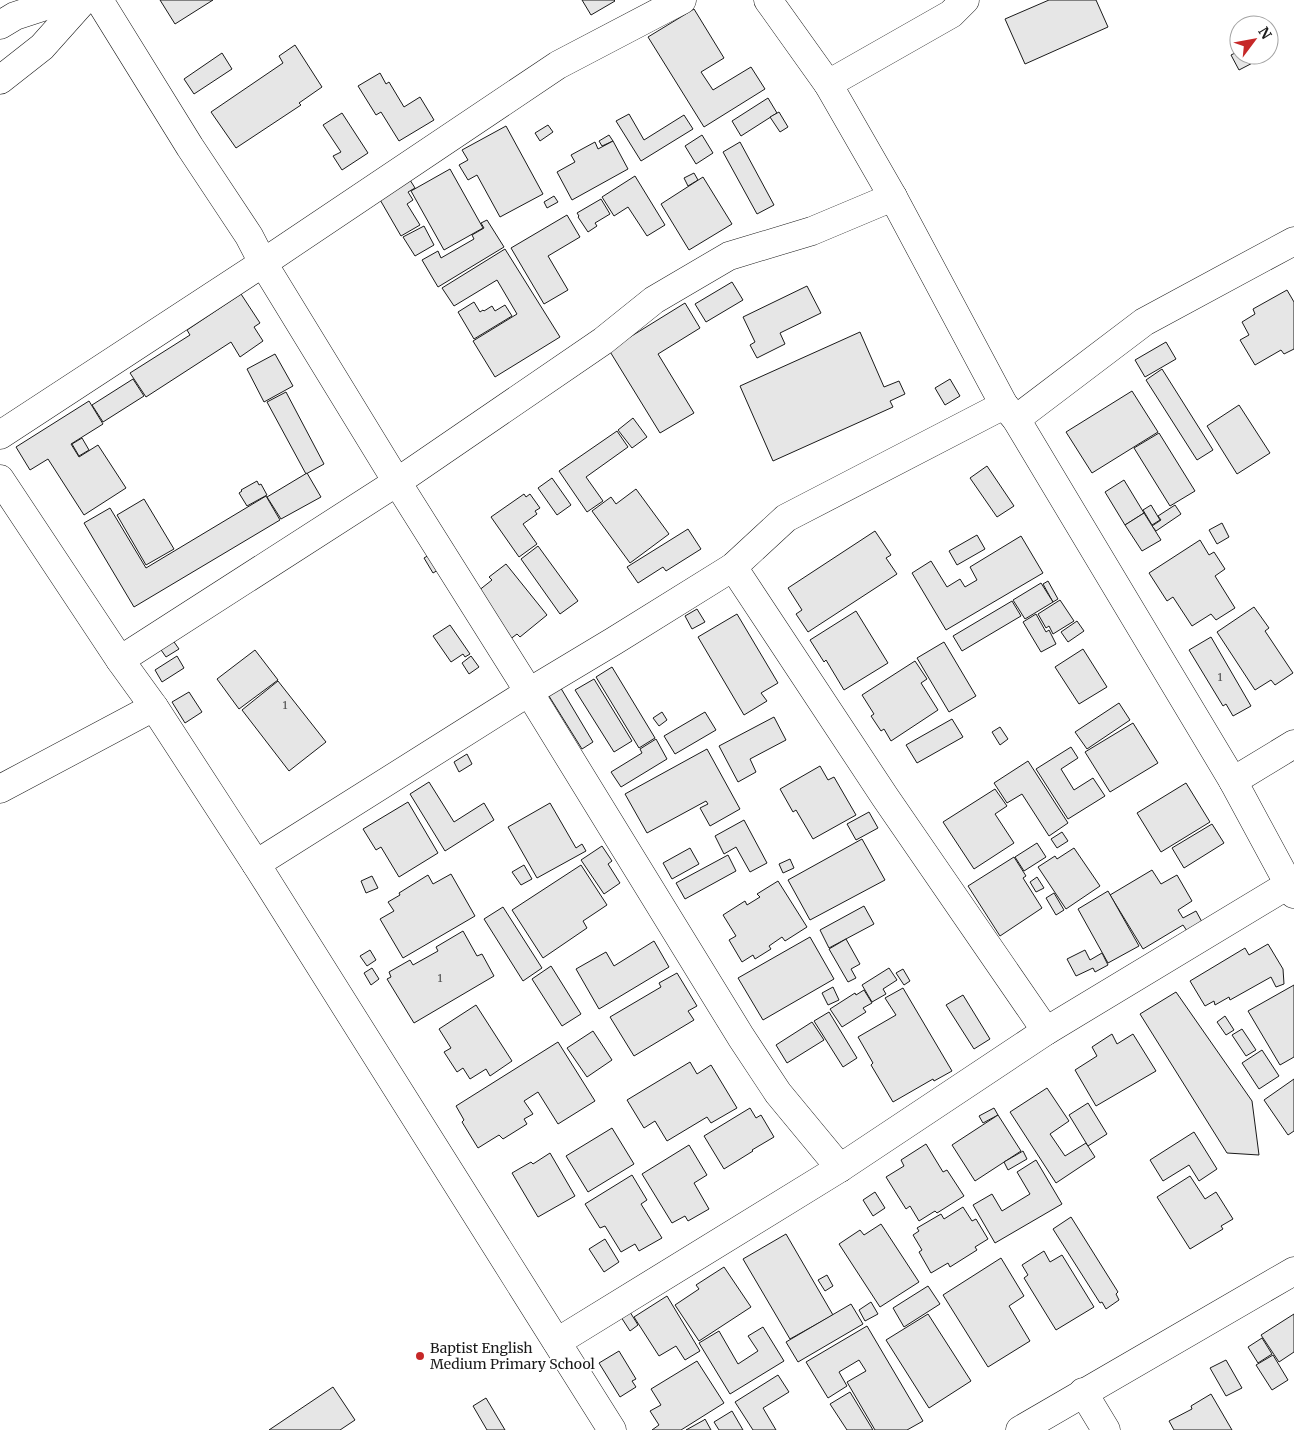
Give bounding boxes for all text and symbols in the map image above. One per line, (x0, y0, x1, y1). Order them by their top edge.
north arrow (1229, 15, 1279, 65)
text: N (1254, 24, 1276, 43)
house number: 1 (1218, 670, 1223, 684)
house number: 1 (283, 698, 288, 712)
house number: 1 (438, 971, 443, 985)
place label: Baptist English Medium Primary School (430, 1339, 595, 1373)
marker: Baptist English Medium Primary School (414, 1350, 426, 1362)

